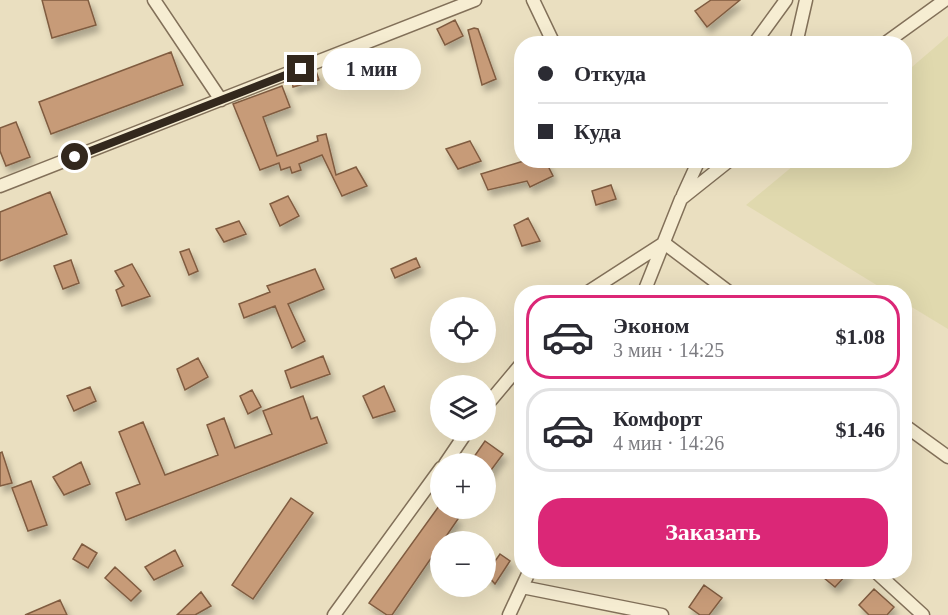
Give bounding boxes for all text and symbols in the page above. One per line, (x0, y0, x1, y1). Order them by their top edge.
callout: 1 мин (322, 48, 421, 90)
route end (287, 55, 314, 82)
text: 1 мин (346, 58, 397, 80)
text: Откуда (574, 61, 646, 86)
text: Куда (574, 119, 621, 144)
route start (61, 143, 88, 170)
map controls (430, 297, 496, 597)
button: locate (430, 297, 496, 363)
icon: car (541, 310, 595, 364)
text: Эконом (613, 313, 690, 338)
text: $1.08 (836, 324, 885, 349)
text: 3 мин · 14:25 (613, 339, 724, 361)
button: layers (430, 375, 496, 441)
icon: car (541, 403, 595, 457)
text: Комфорт (613, 406, 702, 431)
text: $1.46 (836, 417, 885, 442)
text: 4 мин · 14:26 (613, 432, 724, 454)
button: + (430, 453, 496, 519)
button: Заказать (538, 498, 888, 567)
button: − (430, 531, 496, 597)

